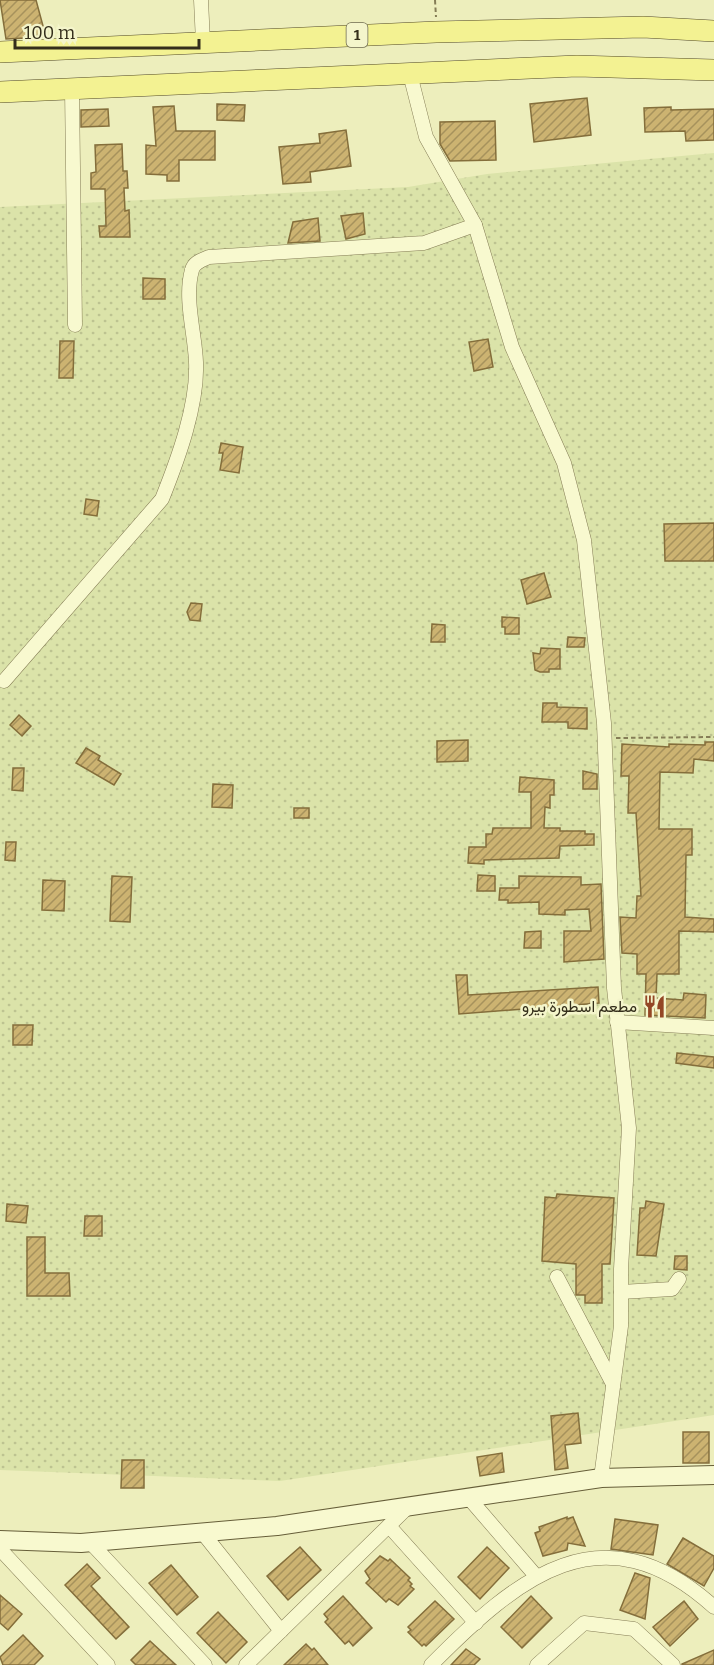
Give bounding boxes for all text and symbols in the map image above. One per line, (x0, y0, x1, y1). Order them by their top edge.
scale bar (15, 12, 200, 50)
text: 100 m (24, 22, 75, 44)
road number: 1 (346, 23, 368, 47)
restaurant icon: مطعم اسطورة بيرو (642, 993, 668, 1019)
place label: مطعم اسطورة بيرو (522, 997, 637, 1017)

